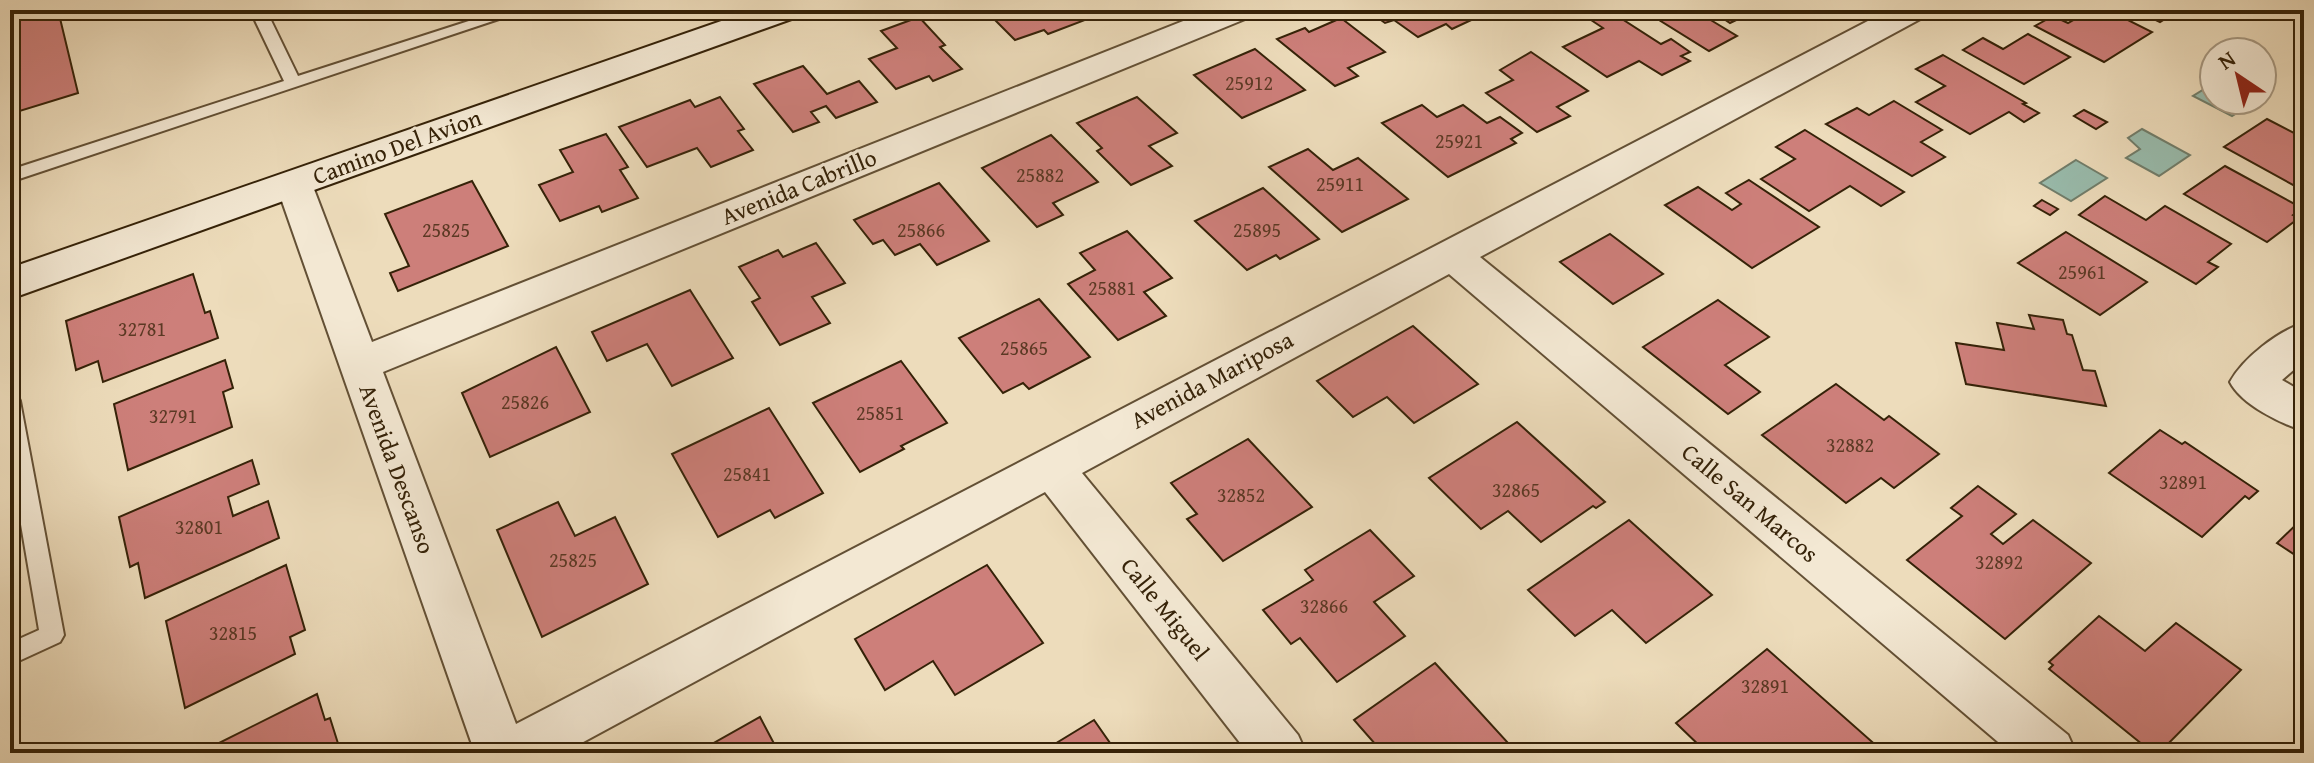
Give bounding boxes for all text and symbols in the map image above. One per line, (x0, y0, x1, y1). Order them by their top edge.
north arrow (2198, 36, 2278, 116)
text: N (2211, 42, 2242, 77)
house number: 25912 (1225, 68, 1273, 97)
street label: Camino Del Avion (307, 100, 487, 193)
house number: 25921 (1435, 126, 1483, 155)
street label: Avenida Cabrillo (716, 139, 882, 234)
house number: 25882 (1016, 160, 1064, 189)
house number: 25911 (1316, 169, 1364, 198)
house number: 25825 (422, 215, 470, 244)
house number: 25866 (897, 215, 945, 244)
house number: 25895 (1233, 215, 1281, 244)
house number: 25961 (2058, 257, 2106, 286)
house number: 25881 (1088, 273, 1136, 302)
house number: 32781 (118, 314, 166, 343)
street label: Avenida Mariposa (1124, 322, 1300, 437)
house number: 25865 (1000, 333, 1048, 362)
street label: Avenida Descanso (351, 379, 444, 559)
house number: 25826 (501, 387, 549, 416)
house number: 25851 (856, 398, 904, 427)
house number: 32791 (149, 401, 197, 430)
house number: 32882 (1826, 430, 1874, 459)
street label: Calle San Marcos (1674, 435, 1826, 570)
house number: 25841 (723, 459, 771, 488)
house number: 32891 (2159, 467, 2207, 496)
house number: 32865 (1492, 475, 1540, 504)
house number: 32852 (1217, 480, 1265, 509)
house number: 32801 (175, 512, 223, 541)
house number: 25825 (549, 545, 597, 574)
house number: 32892 (1975, 547, 2023, 576)
street label: Calle Miguel (1113, 550, 1218, 668)
house number: 32866 (1300, 591, 1348, 620)
house number: 32815 (209, 618, 257, 647)
house number: 32891 (1741, 671, 1789, 700)

